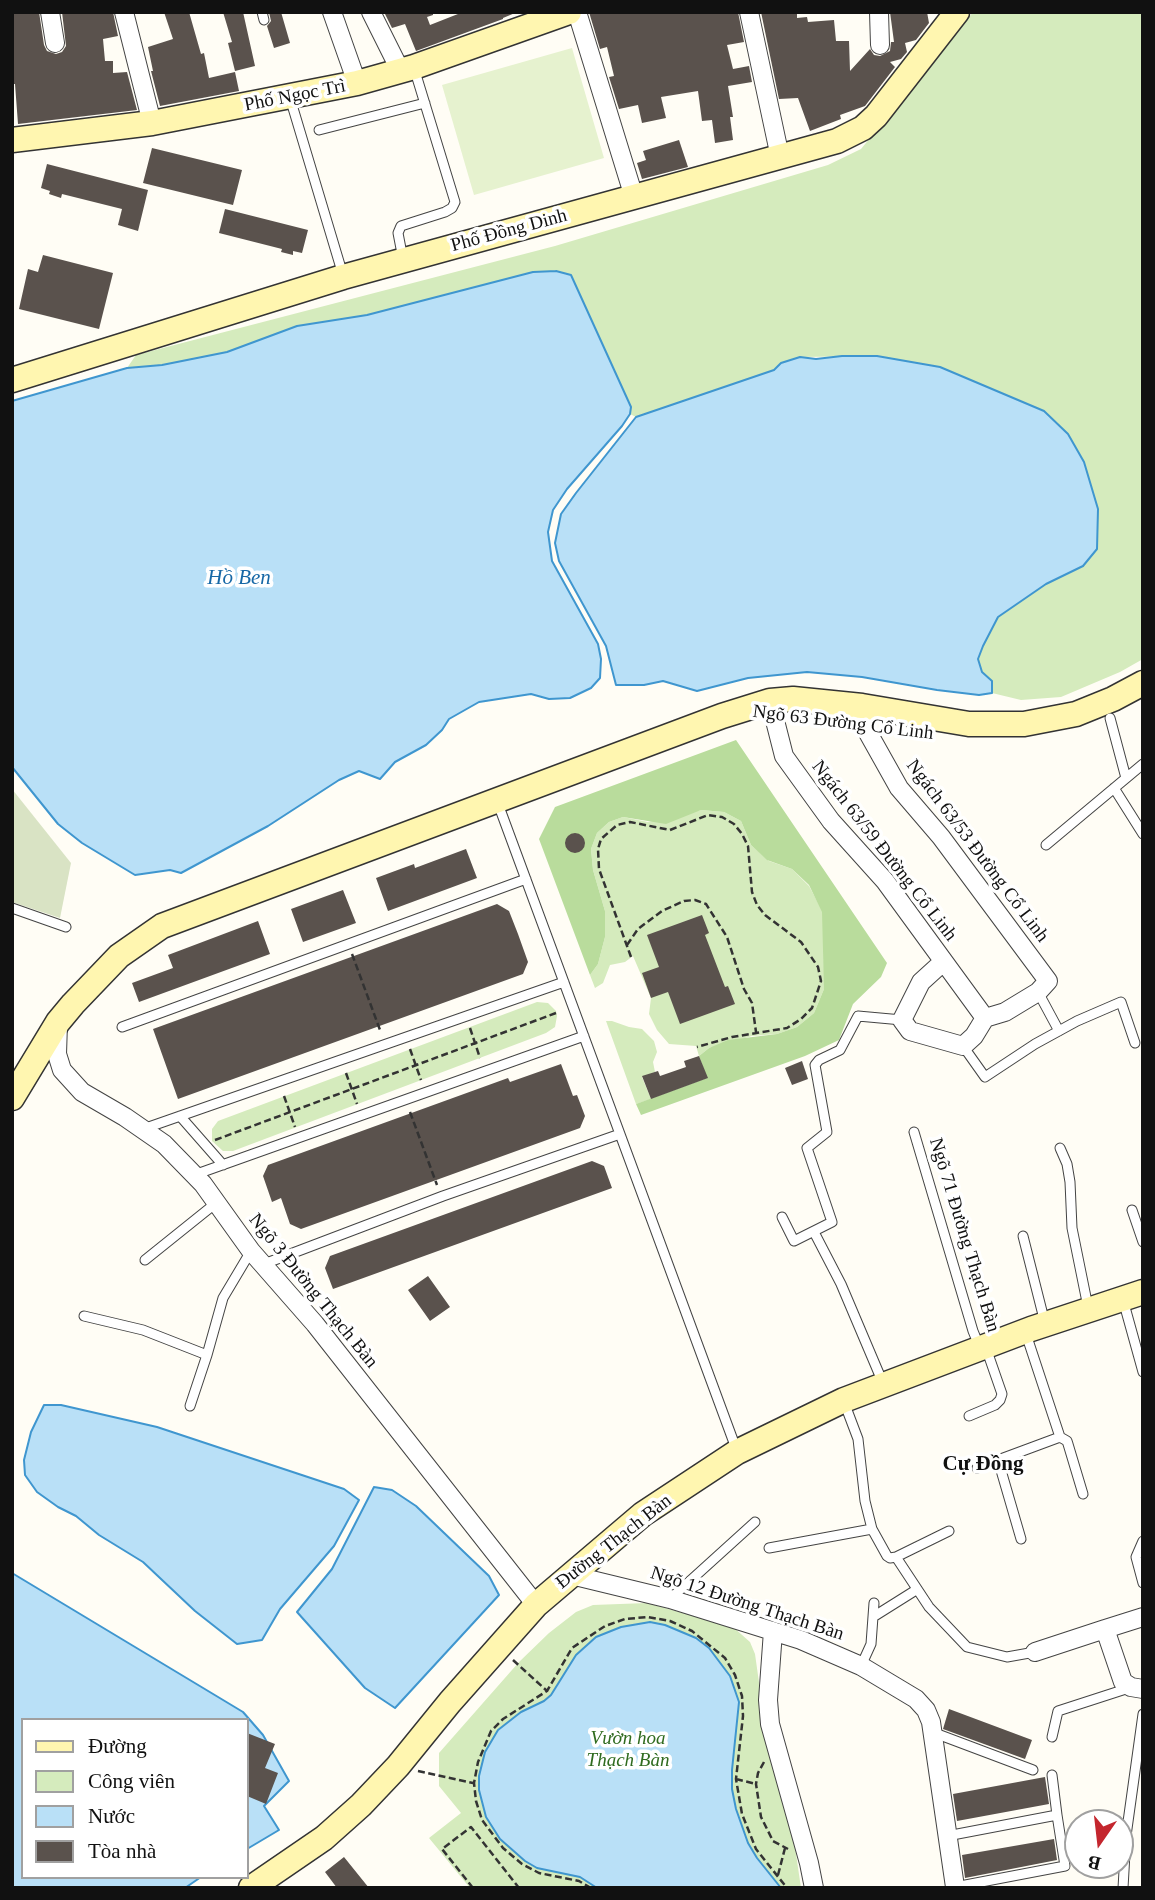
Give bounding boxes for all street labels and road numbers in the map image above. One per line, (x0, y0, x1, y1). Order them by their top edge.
street label: Phố Ngọc Trì (242, 75, 348, 117)
street label: Phố Đồng Dinh (448, 205, 570, 257)
street label: Ngõ 63 Đường Cổ Linh (751, 701, 935, 745)
street label: Ngách 63/53 Đường Cổ Linh (901, 755, 1053, 947)
street label: Ngách 63/59 Đường Cổ Linh (806, 756, 962, 946)
street label: Ngõ 71 Đường Thạch Bàn (924, 1135, 1004, 1335)
street label: Ngõ 3 Đường Thạch Bàn (244, 1209, 382, 1373)
street label: Đường Thạch Bàn (552, 1490, 676, 1594)
street label: Ngõ 12 Đường Thạch Bàn (647, 1562, 847, 1646)

